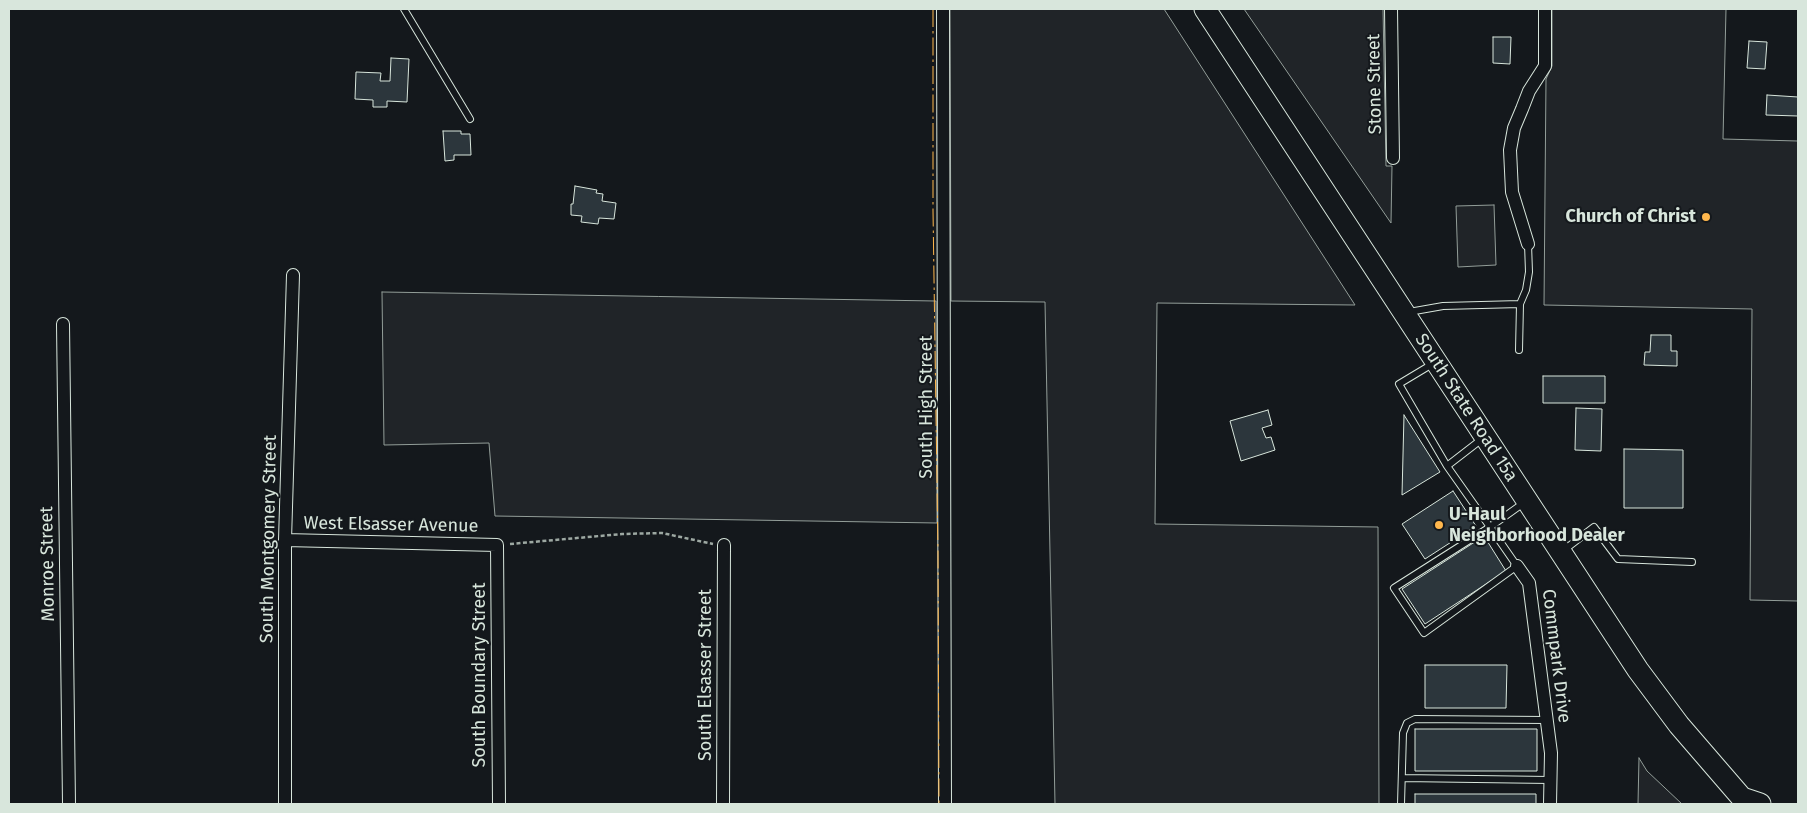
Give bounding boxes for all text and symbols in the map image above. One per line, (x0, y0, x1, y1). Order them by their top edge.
street label: Stone Street (1363, 34, 1387, 134)
place label: Church of Christ (1566, 206, 1696, 228)
marker: Church of Christ (1700, 211, 1712, 223)
street label: South State Road 15a (1410, 330, 1522, 486)
street label: South High Street (916, 335, 938, 479)
street label: South Montgomery Street (256, 435, 282, 643)
place label: U-Haul Neighborhood Dealer (1449, 504, 1625, 546)
street label: Monroe Street (36, 506, 60, 622)
street label: West Elsasser Avenue (303, 513, 479, 537)
marker: U-Haul Neighborhood Dealer (1433, 519, 1445, 531)
street label: South Boundary Street (469, 582, 491, 768)
street label: Commpark Drive (1537, 588, 1575, 724)
street label: South Elsasser Street (695, 589, 717, 761)

